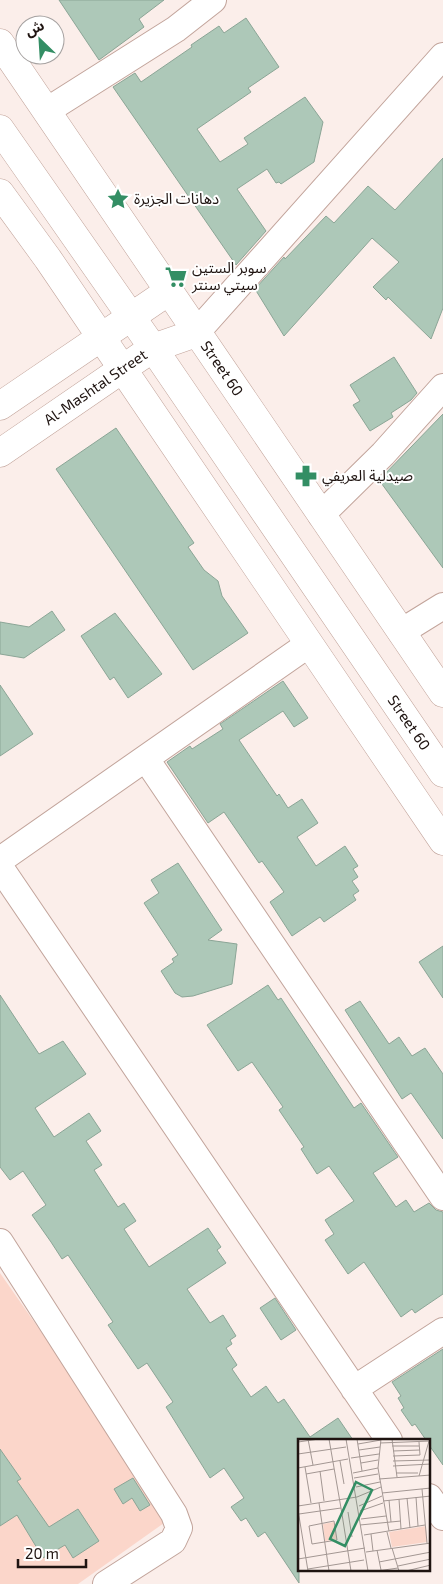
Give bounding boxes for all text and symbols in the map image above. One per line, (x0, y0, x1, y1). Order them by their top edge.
north arrow (15, 15, 65, 65)
text: ش (22, 16, 47, 40)
place icon: دهانات الجزيرة (105, 186, 131, 212)
place label: دهانات الجزيرة (134, 189, 219, 208)
place label: سوبر الستين سيتي سنتر (191, 258, 267, 296)
supermarket icon: سوبر الستين سيتي سنتر (163, 264, 189, 290)
street label: Street 60 (198, 337, 248, 399)
street label: Al-Mashtal Street (40, 345, 150, 428)
pharmacy icon: صيدلية العريفي (293, 463, 319, 489)
place label: صيدلية العريفي (322, 466, 413, 487)
street label: Street 60 (385, 691, 435, 753)
inset map (298, 1439, 430, 1572)
scale bar (18, 1536, 85, 1568)
text: 20 m (25, 1544, 59, 1562)

